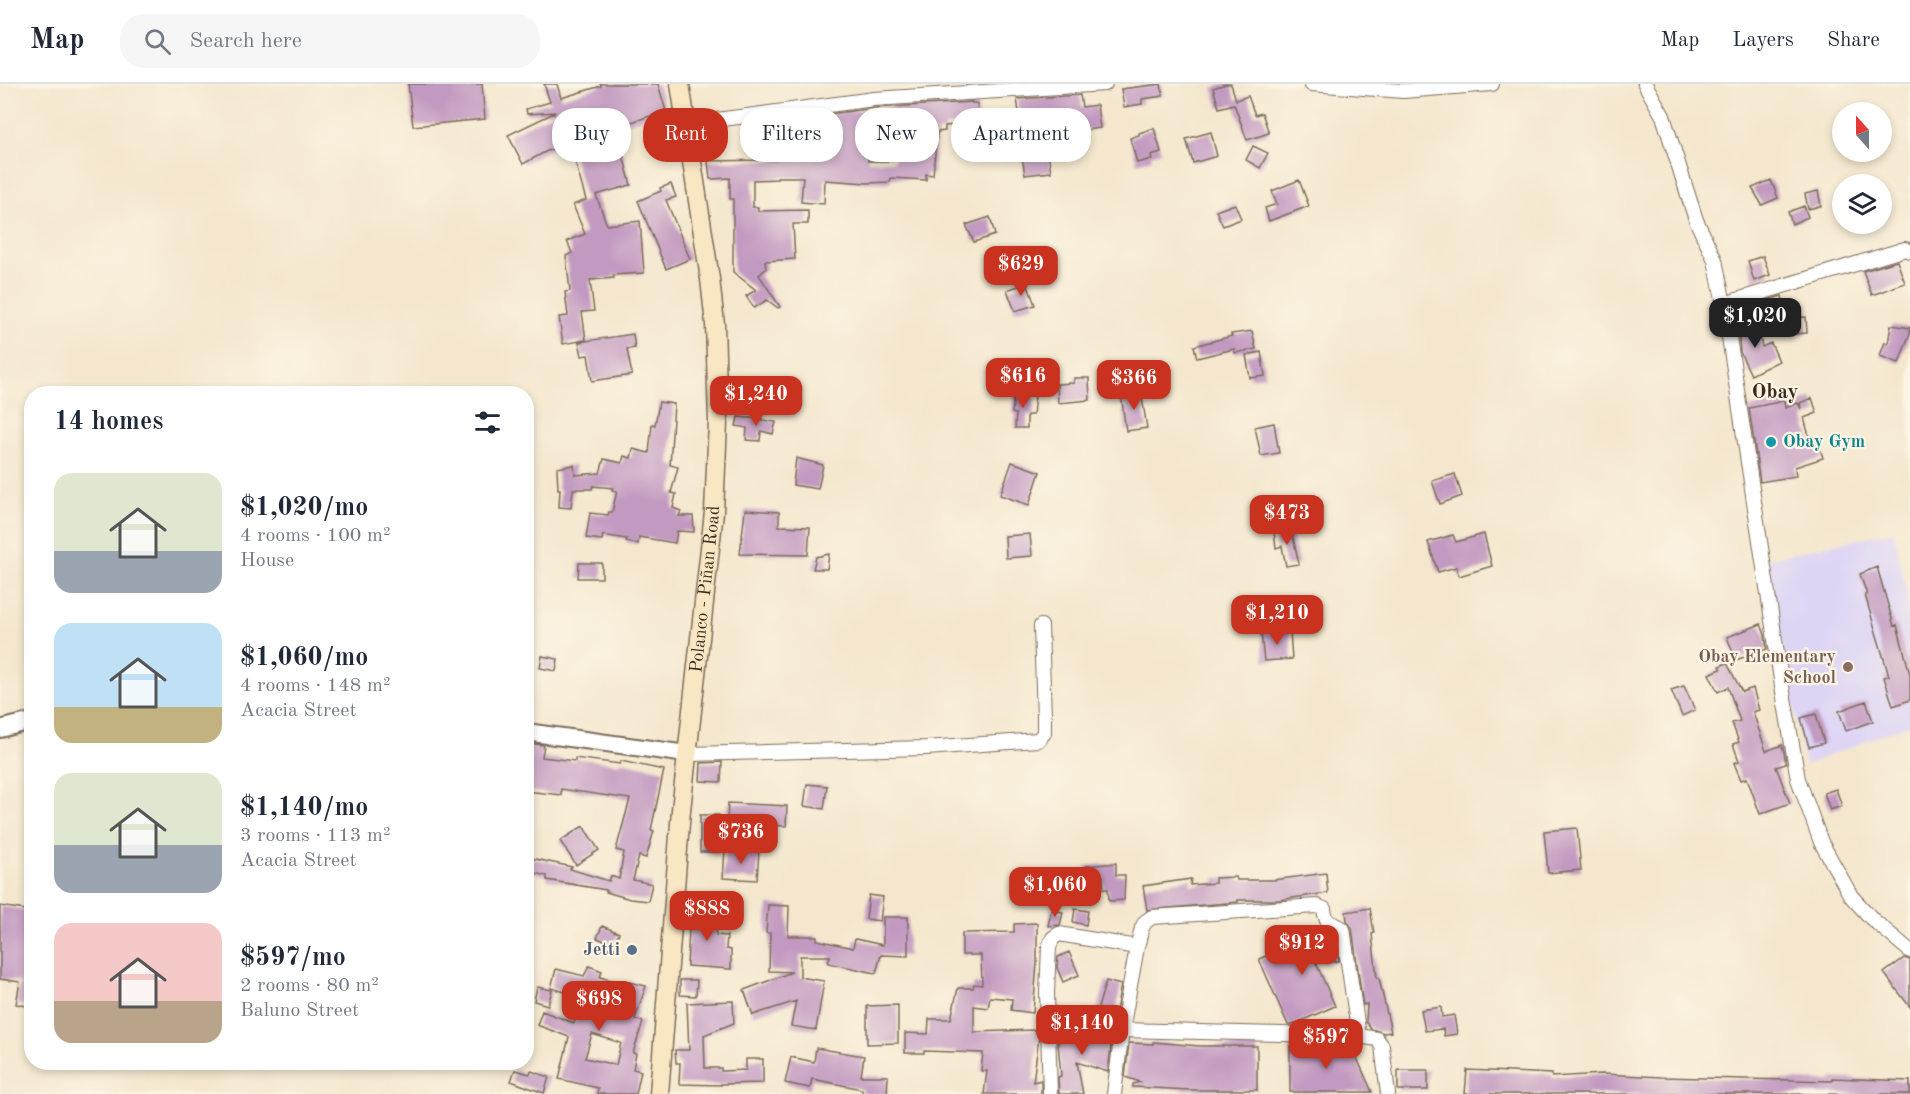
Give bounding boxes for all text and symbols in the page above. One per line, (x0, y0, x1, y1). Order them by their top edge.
search box (120, 14, 540, 68)
icon: search (141, 25, 174, 58)
text: Map (30, 27, 84, 55)
text: Search here (189, 30, 302, 52)
text: Map (1660, 30, 1699, 51)
text: Layers (1732, 30, 1794, 51)
text: Share (1827, 30, 1880, 51)
north arrow (1832, 102, 1892, 162)
map controls (1832, 102, 1892, 234)
chip: Buy (552, 108, 631, 162)
chip: Rent (643, 108, 728, 162)
chip: Filters (740, 108, 843, 162)
chip: New (855, 108, 939, 162)
chip: Apartment (951, 108, 1091, 162)
button: layers (1832, 174, 1892, 234)
pin: $629 (985, 246, 1057, 297)
text: $629 (998, 255, 1044, 275)
pin: $1,020 (1706, 298, 1804, 349)
text: $1,020 (1723, 307, 1787, 327)
pin: $616 (987, 358, 1059, 409)
pin: $366 (1098, 360, 1170, 411)
text: $616 (1000, 367, 1046, 387)
text: $366 (1111, 369, 1157, 389)
pin: $1,240 (707, 376, 805, 427)
district label: Obay (1751, 382, 1799, 403)
text: $1,240 (724, 385, 788, 405)
icon: filters (471, 406, 504, 439)
text: 14 homes (54, 409, 163, 435)
place label: Obay Gym (1783, 433, 1865, 451)
marker: Obay Gym (1764, 435, 1778, 449)
text: $1,020/mo (240, 495, 368, 521)
pin: $473 (1251, 495, 1323, 546)
icon: home (102, 497, 174, 569)
text: $473 (1264, 504, 1310, 524)
street label: Polanco - Piñan Road (687, 505, 723, 674)
text: 4 rooms · 100 m² (240, 526, 390, 546)
text: House (240, 551, 294, 571)
pin: $1,210 (1228, 595, 1326, 646)
text: $1,210 (1245, 604, 1309, 624)
text: $1,060/mo (240, 645, 368, 671)
icon: home (102, 647, 174, 719)
place label: Obay Elementary School (1698, 648, 1836, 687)
marker: Obay Elementary School (1841, 660, 1855, 674)
text: 4 rooms · 148 m² (240, 676, 390, 696)
text: Acacia Street (240, 701, 356, 721)
text: $1,140/mo (240, 795, 368, 821)
icon: home (102, 797, 174, 869)
pin: $736 (705, 814, 777, 865)
text: $736 (718, 823, 764, 843)
text: 3 rooms · 113 m² (240, 826, 390, 846)
text: Acacia Street (240, 851, 356, 871)
pin: $1,060 (1006, 867, 1104, 918)
text: $1,060 (1023, 876, 1087, 896)
pin: $888 (671, 891, 743, 942)
text: $888 (684, 900, 730, 920)
pin: $912 (1266, 925, 1338, 976)
text: $912 (1279, 934, 1325, 954)
place label: Jetti (583, 941, 620, 959)
marker: Jetti (625, 943, 639, 957)
text: $597/mo (240, 945, 346, 971)
icon: home (102, 947, 174, 1019)
text: 2 rooms · 80 m² (240, 976, 379, 996)
pin: $698 (563, 981, 635, 1032)
text: $698 (576, 990, 622, 1010)
text: Baluno Street (240, 1001, 359, 1021)
pin: $1,140 (1033, 1005, 1131, 1056)
text: $1,140 (1050, 1014, 1114, 1034)
pin: $597 (1290, 1019, 1362, 1070)
text: $597 (1303, 1028, 1349, 1048)

